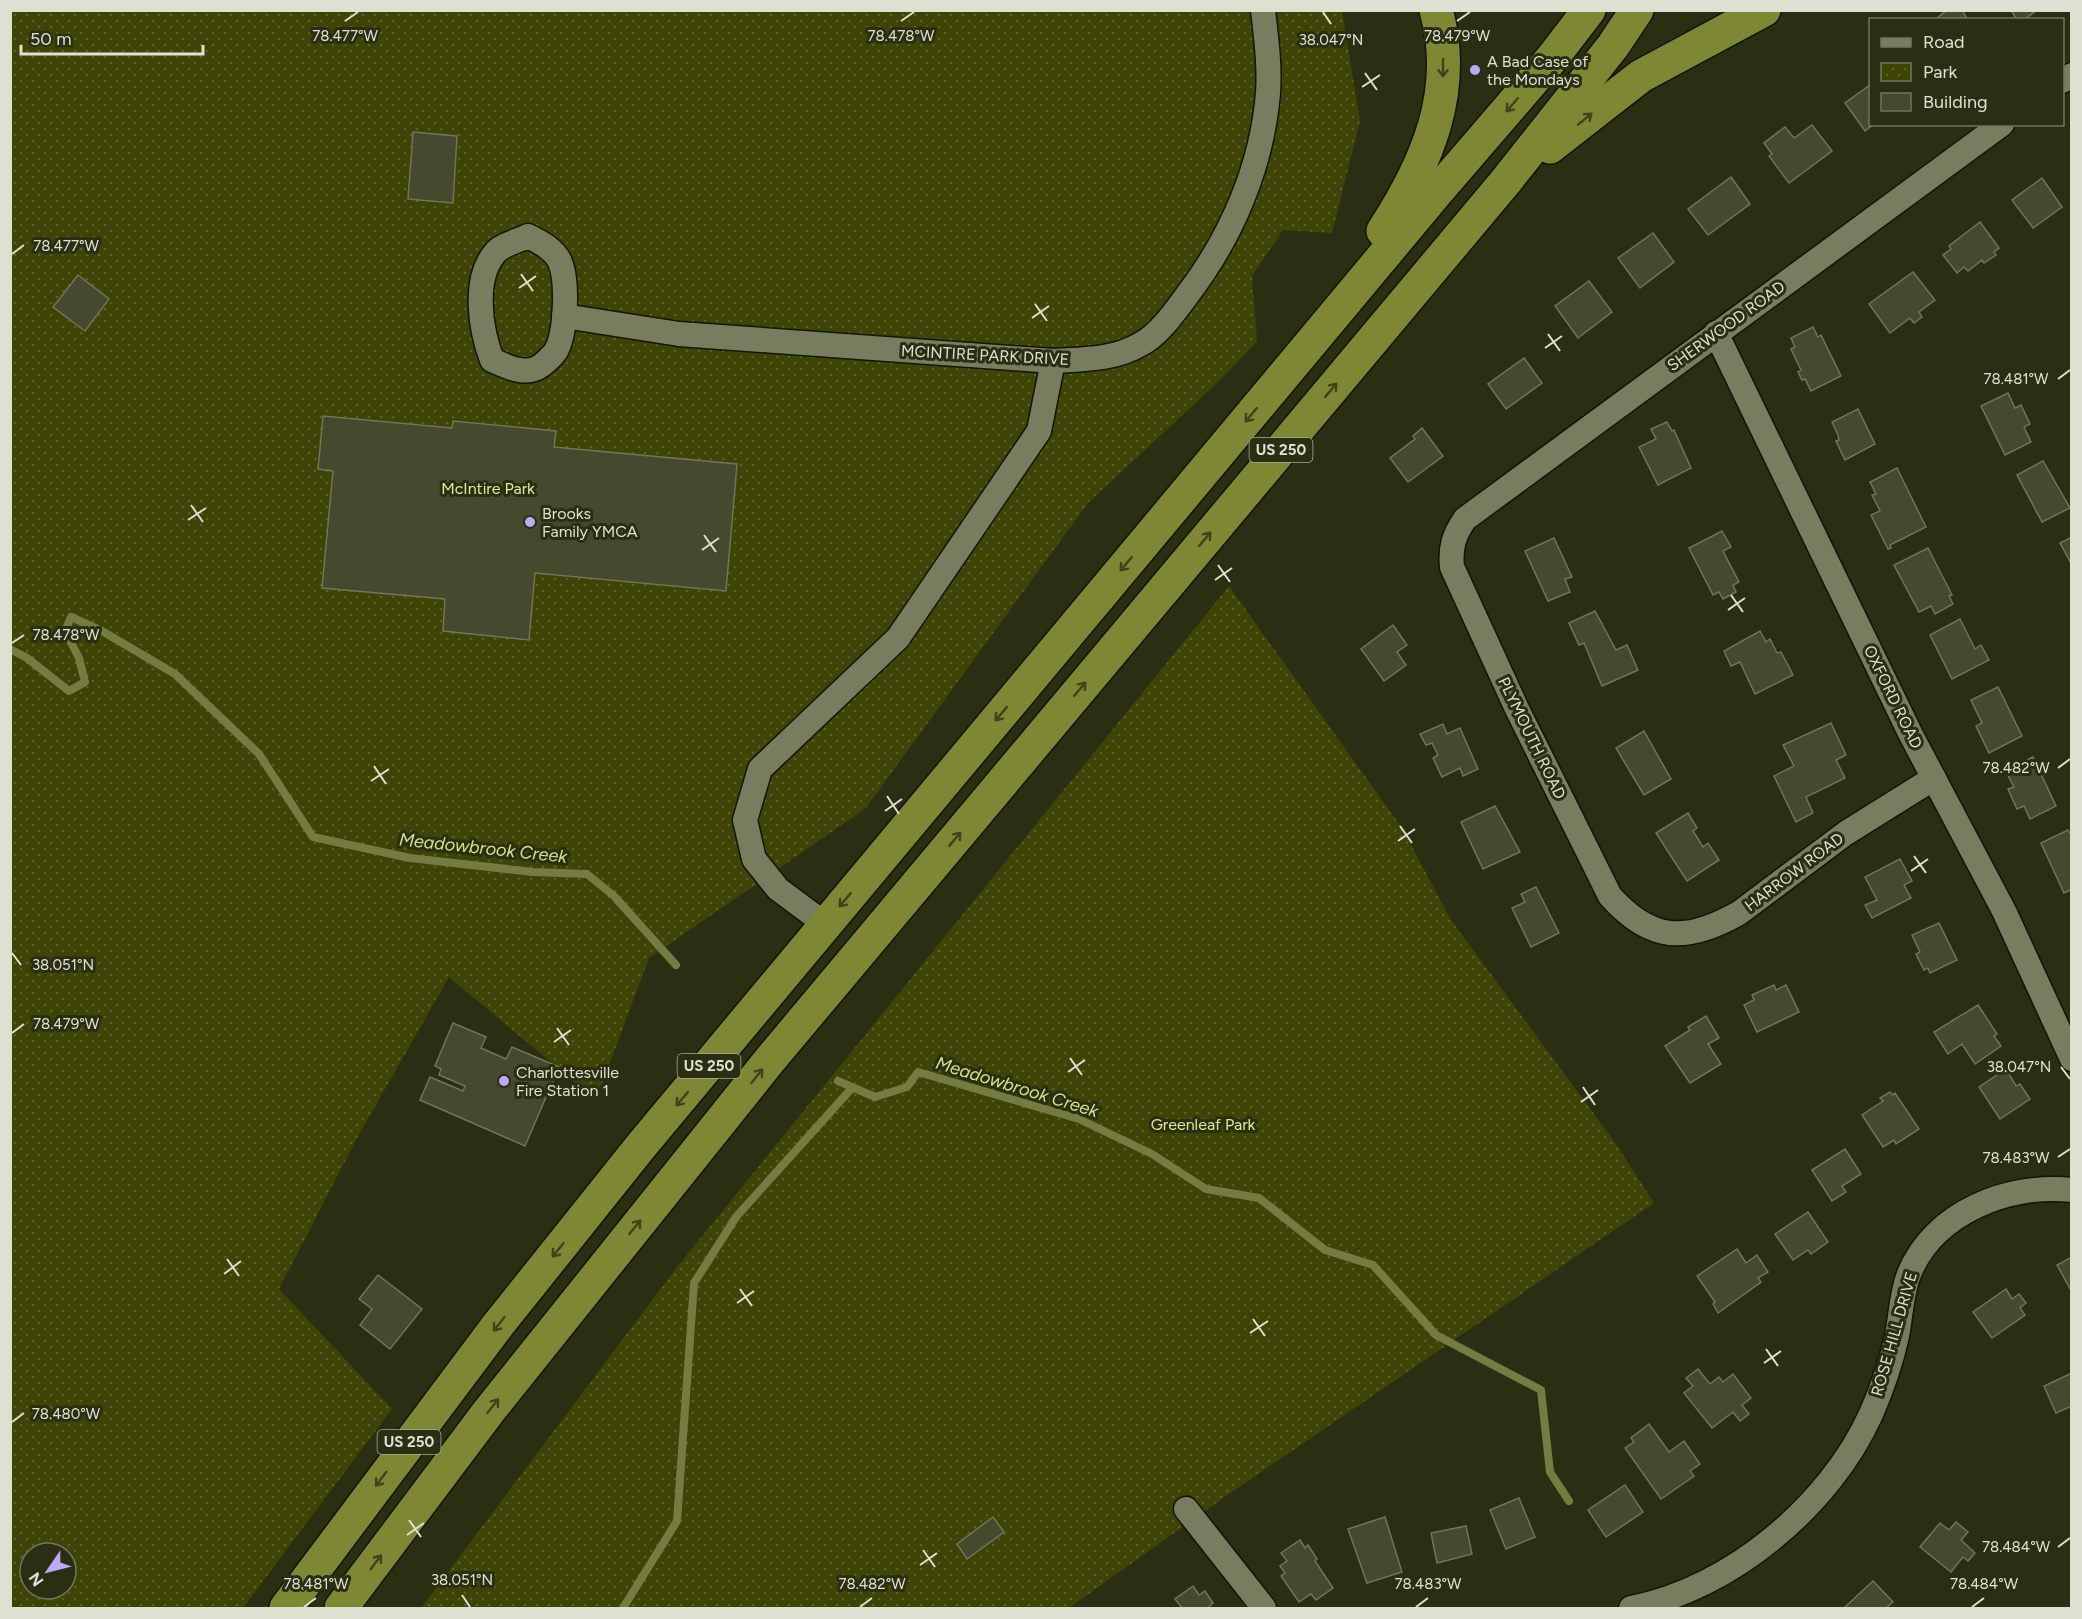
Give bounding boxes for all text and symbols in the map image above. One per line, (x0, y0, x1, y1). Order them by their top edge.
scale bar (21, 18, 202, 56)
legend (1869, 18, 2064, 126)
text: 78.477°W (312, 27, 378, 45)
text: 78.478°W (868, 27, 935, 45)
text: 78.479°W (1424, 27, 1491, 45)
text: 50 m (30, 28, 72, 50)
text: 38.047°N (1299, 31, 1363, 49)
text: Road (1923, 31, 1964, 53)
place label: A Bad Case of the Mondays (1487, 52, 1588, 89)
one-way arrow (1437, 58, 1449, 78)
text: Park (1923, 61, 1958, 83)
marker: A Bad Case of the Mondays (1468, 63, 1482, 77)
text: Building (1923, 91, 1988, 113)
one-way arrow (1505, 97, 1519, 112)
one-way arrow (1577, 112, 1593, 125)
text: 78.477°W (33, 237, 99, 255)
street label: SHERWOOD ROAD (1663, 277, 1789, 375)
street label: MCINTIRE PARK DRIVE (901, 341, 1069, 369)
text: 78.481°W (1983, 370, 2049, 388)
one-way arrow (1324, 382, 1337, 398)
one-way arrow (1244, 407, 1258, 422)
road number: US 250 (1250, 438, 1312, 462)
park label: McIntire Park (441, 479, 535, 498)
place label: Brooks Family YMCA (542, 504, 638, 541)
marker: Brooks Family YMCA (523, 515, 537, 529)
one-way arrow (1199, 532, 1212, 548)
one-way arrow (1120, 556, 1133, 572)
text: 78.478°W (33, 626, 100, 644)
street label: OXFORD ROAD (1860, 642, 1926, 752)
street label: PLYMOUTH ROAD (1494, 674, 1570, 802)
one-way arrow (1074, 681, 1087, 697)
one-way arrow (994, 706, 1008, 721)
text: 78.482°W (1982, 759, 2050, 777)
water label: Meadowbrook Creek (398, 828, 569, 868)
street label: HARROW ROAD (1741, 829, 1847, 915)
one-way arrow (949, 831, 962, 847)
one-way arrow (839, 892, 852, 908)
text: 38.051°N (32, 956, 94, 974)
text: 78.479°W (33, 1015, 100, 1033)
water label: Meadowbrook Creek (933, 1052, 1102, 1123)
road number: US 250 (678, 1054, 740, 1078)
text: 38.047°N (1987, 1058, 2051, 1076)
place label: Charlottesville Fire Station 1 (516, 1063, 619, 1100)
one-way arrow (751, 1068, 764, 1084)
marker: Charlottesville Fire Station 1 (497, 1074, 511, 1088)
one-way arrow (675, 1091, 688, 1107)
park label: Greenleaf Park (1151, 1115, 1256, 1134)
text: 78.483°W (1982, 1149, 2050, 1167)
one-way arrow (628, 1220, 641, 1236)
one-way arrow (551, 1241, 564, 1257)
street label: ROSE HILL DRIVE (1867, 1270, 1921, 1398)
one-way arrow (493, 1315, 505, 1331)
one-way arrow (487, 1398, 500, 1414)
text: 78.480°W (32, 1405, 101, 1423)
road number: US 250 (378, 1430, 440, 1454)
one-way arrow (375, 1471, 388, 1487)
text: 78.484°W (1982, 1538, 2051, 1556)
north arrow (18, 1541, 78, 1601)
one-way arrow (370, 1554, 382, 1570)
text: N (25, 1569, 47, 1590)
text: 38.051°N (431, 1571, 493, 1589)
text: 78.481°W (283, 1575, 349, 1593)
text: 78.482°W (838, 1575, 906, 1593)
text: 78.483°W (1394, 1575, 1462, 1593)
text: 78.484°W (1950, 1575, 2019, 1593)

